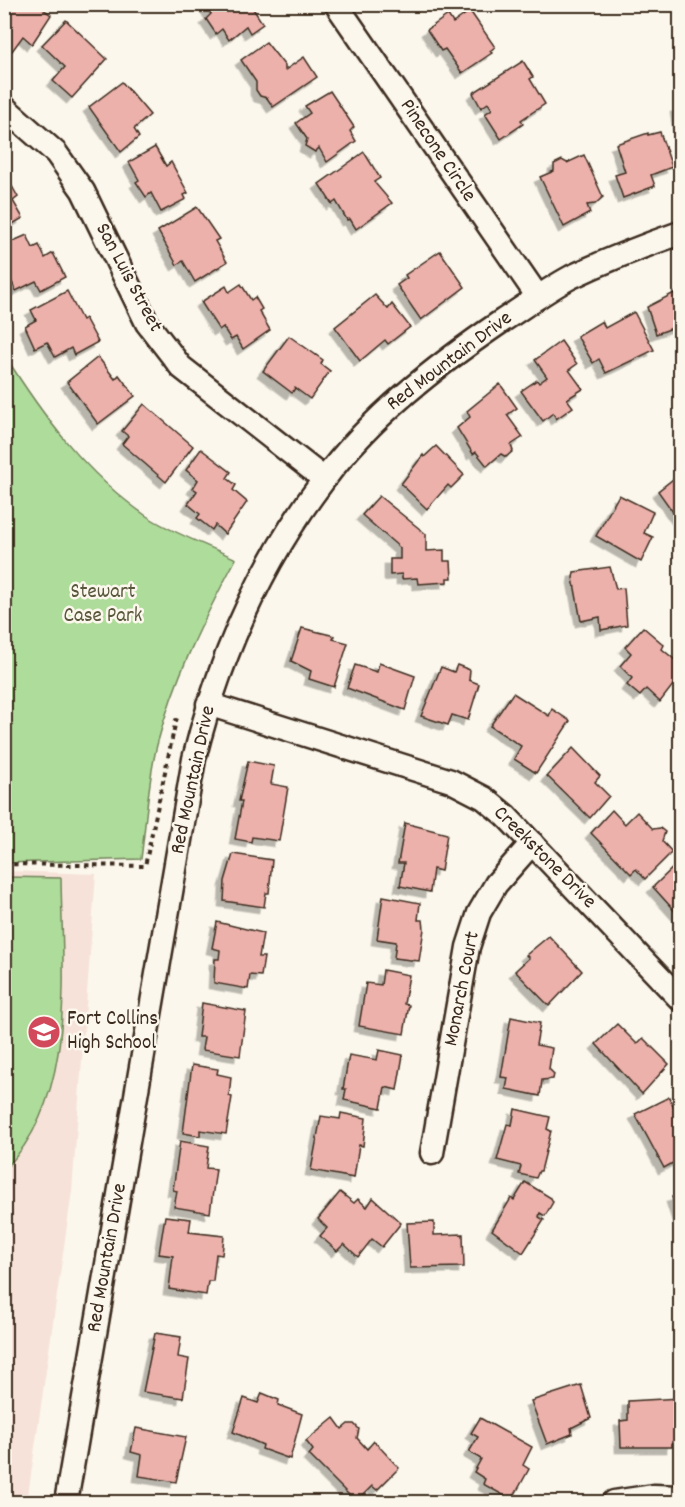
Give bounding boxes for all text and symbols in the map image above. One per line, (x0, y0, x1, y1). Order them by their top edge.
street label: Pinecone Circle (391, 93, 483, 209)
street label: San Luis Street (87, 218, 169, 338)
street label: Red Mountain Drive (381, 305, 519, 419)
park label: Stewart Case Park (64, 578, 142, 632)
street label: Red Mountain Drive (164, 703, 224, 857)
street label: Creekstone Drive (486, 800, 602, 916)
street label: Monarch Court (437, 929, 489, 1049)
place label: Fort Collins High School (67, 1005, 158, 1059)
school or university icon: Fort Collins High School (26, 1014, 62, 1050)
street label: Red Mountain Drive (80, 1181, 136, 1335)

